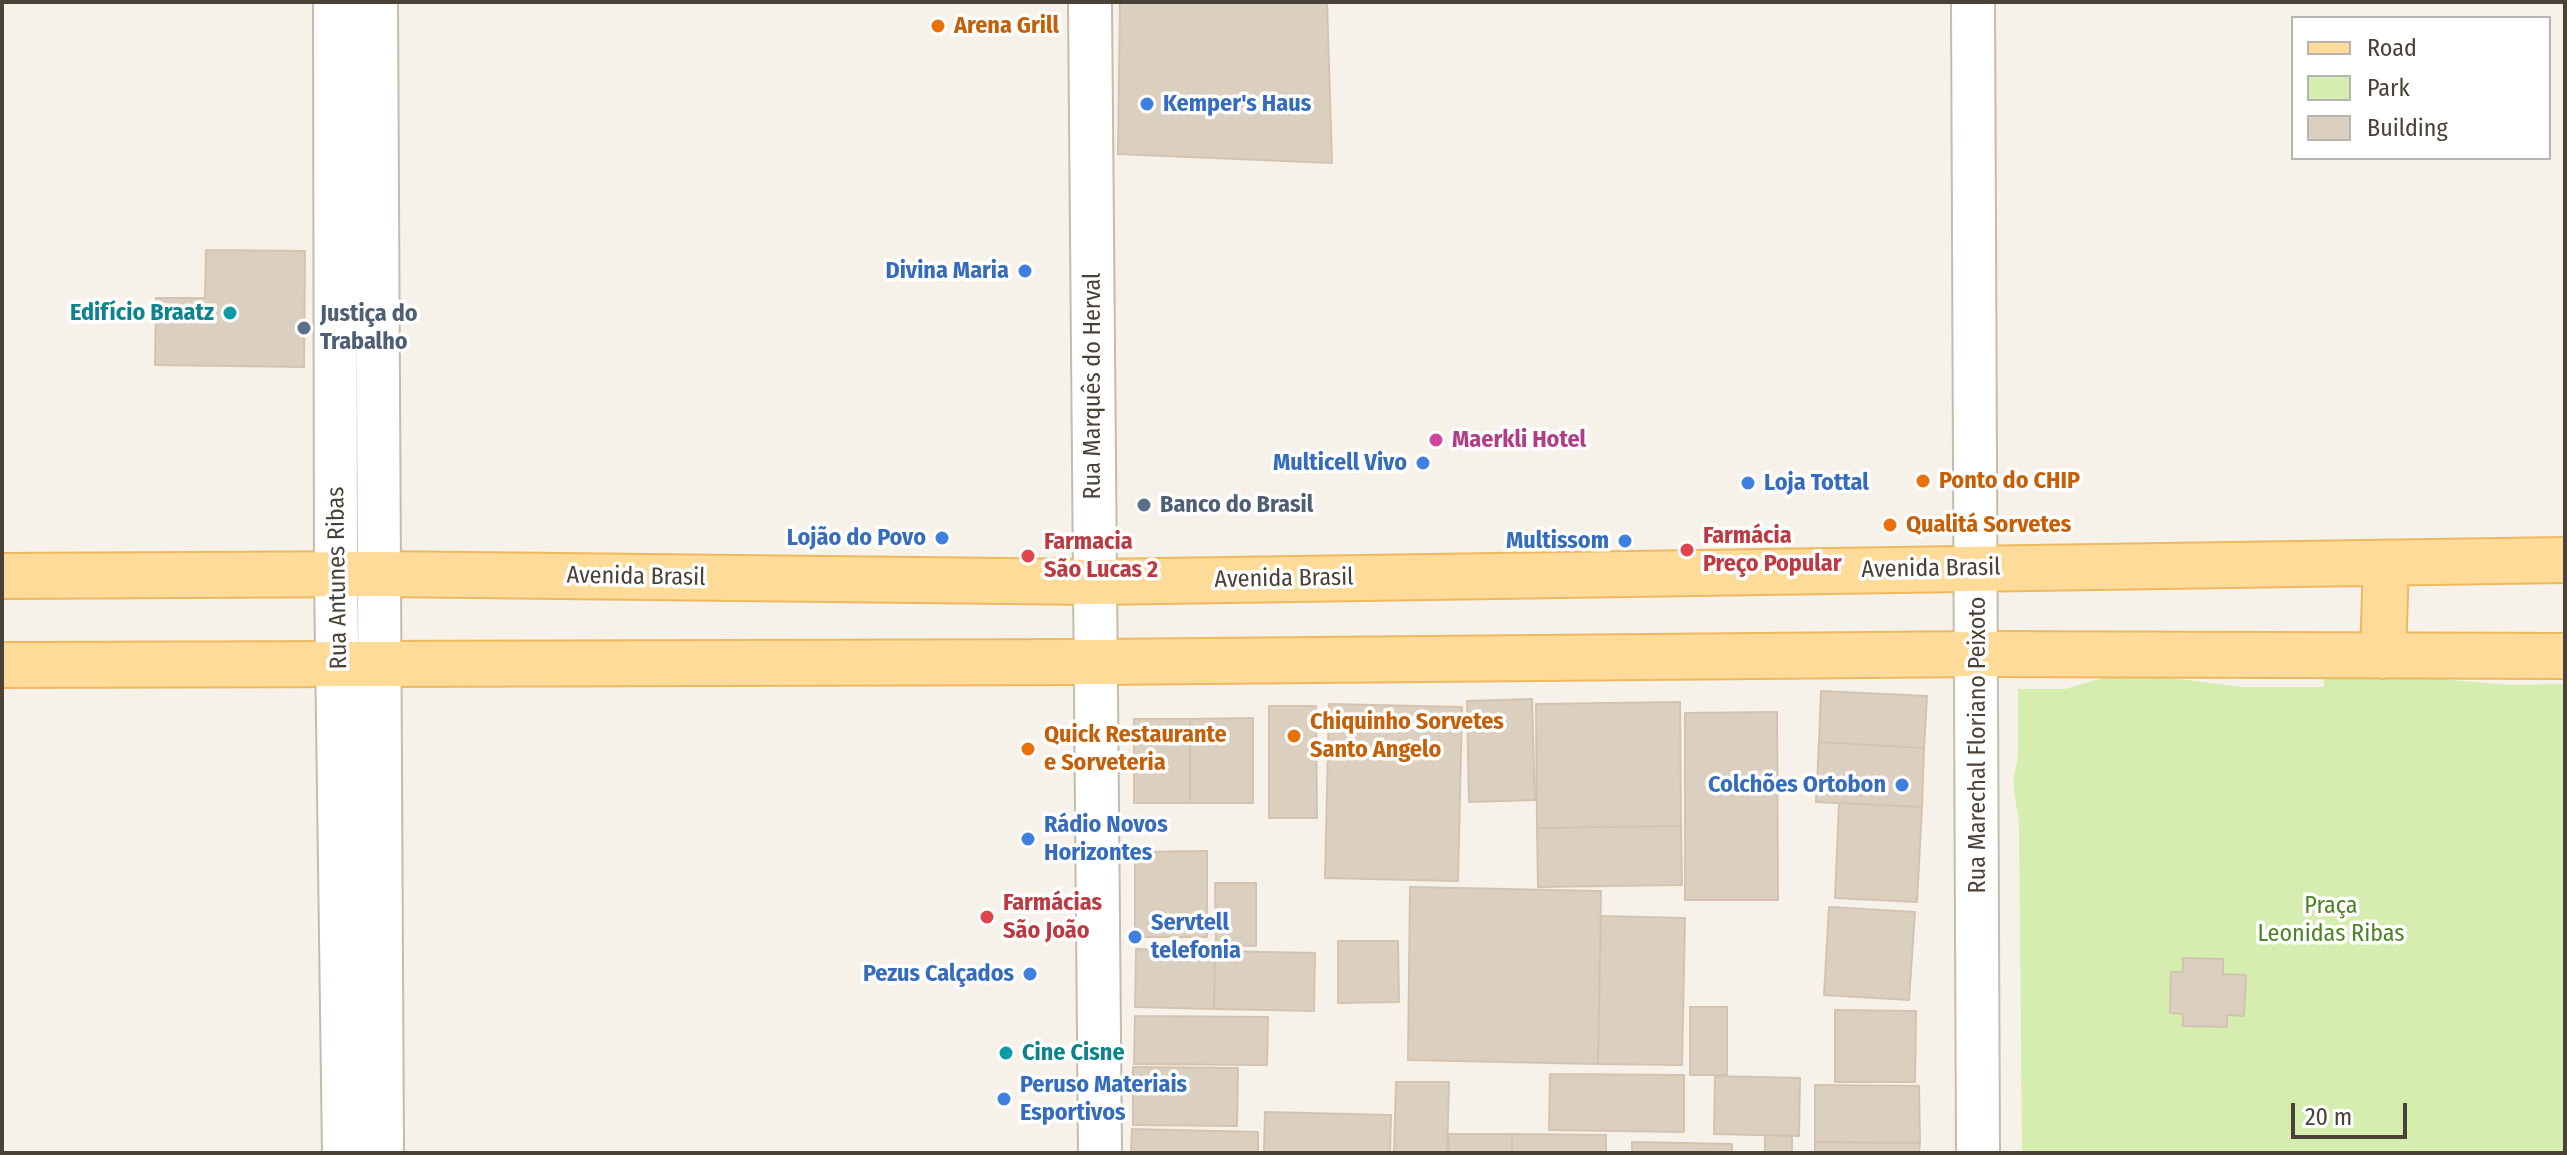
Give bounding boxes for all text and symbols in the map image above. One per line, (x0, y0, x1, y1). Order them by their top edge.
place label: Arena Grill (954, 12, 1059, 40)
legend (2291, 16, 2551, 160)
marker: Arena Grill (929, 17, 947, 35)
text: Road (2367, 34, 2417, 62)
text: Park (2367, 74, 2410, 102)
place label: Kemper's Haus (1163, 90, 1311, 118)
marker: Kemper's Haus (1138, 95, 1156, 113)
text: Building (2367, 114, 2448, 142)
place label: Divina Maria (885, 257, 1009, 285)
marker: Divina Maria (1016, 262, 1034, 280)
street label: Rua Marquês do Herval (1079, 273, 1107, 499)
place label: Edifício Braatz (70, 299, 214, 327)
place label: Justiça do Trabalho (320, 300, 418, 356)
marker: Edifício Braatz (221, 304, 239, 322)
marker: Justiça do Trabalho (295, 319, 313, 337)
place label: Maerkli Hotel (1452, 426, 1586, 454)
marker: Maerkli Hotel (1427, 431, 1445, 449)
place label: Multicell Vivo (1273, 449, 1407, 477)
marker: Multicell Vivo (1414, 454, 1432, 472)
place label: Ponto do CHIP (1939, 467, 2080, 495)
place label: Loja Tottal (1764, 469, 1869, 497)
marker: Ponto do CHIP (1914, 472, 1932, 490)
marker: Loja Tottal (1739, 474, 1757, 492)
street label: Rua Antunes Ribas (322, 486, 354, 670)
place label: Banco do Brasil (1160, 491, 1313, 519)
marker: Banco do Brasil (1135, 496, 1153, 514)
place label: Qualitá Sorvetes (1906, 511, 2071, 539)
marker: Qualitá Sorvetes (1881, 516, 1899, 534)
place label: Farmácia Preço Popular (1703, 522, 1841, 578)
place label: Lojão do Povo (787, 524, 926, 552)
place label: Multissom (1506, 527, 1609, 555)
place label: Farmacia São Lucas 2 (1044, 528, 1158, 584)
marker: Lojão do Povo (933, 529, 951, 547)
marker: Multissom (1616, 532, 1634, 550)
marker: Farmácia Preço Popular (1678, 541, 1696, 559)
marker: Farmacia São Lucas 2 (1019, 547, 1037, 565)
street label: Avenida Brasil (1861, 553, 2001, 585)
street label: Avenida Brasil (566, 561, 706, 593)
street label: Avenida Brasil (1214, 563, 1354, 595)
street label: Rua Marechal Floriano Peixoto (1964, 597, 1992, 893)
place label: Chiquinho Sorvetes Santo Angelo (1310, 708, 1504, 764)
place label: Quick Restaurante e Sorveteria (1044, 721, 1227, 777)
marker: Chiquinho Sorvetes Santo Angelo (1285, 727, 1303, 745)
marker: Quick Restaurante e Sorveteria (1019, 740, 1037, 758)
place label: Colchões Ortobon (1708, 771, 1886, 799)
marker: Colchões Ortobon (1893, 776, 1911, 794)
place label: Rádio Novos Horizontes (1044, 811, 1168, 867)
marker: Rádio Novos Horizontes (1019, 830, 1037, 848)
place label: Farmácias São João (1003, 889, 1102, 945)
park label: Praça Leonidas Ribas (2257, 892, 2405, 948)
marker: Farmácias São João (978, 908, 996, 926)
place label: Servtell telefonia (1151, 909, 1241, 965)
marker: Servtell telefonia (1126, 928, 1144, 946)
place label: Pezus Calçados (863, 960, 1014, 988)
marker: Pezus Calçados (1021, 965, 1039, 983)
place label: Cine Cisne (1022, 1039, 1125, 1067)
marker: Cine Cisne (997, 1044, 1015, 1062)
place label: Peruso Materiais Esportivos (1020, 1071, 1187, 1127)
scale bar (2295, 1087, 2411, 1137)
marker: Peruso Materiais Esportivos (995, 1090, 1013, 1108)
text: 20 m (2305, 1103, 2352, 1131)

